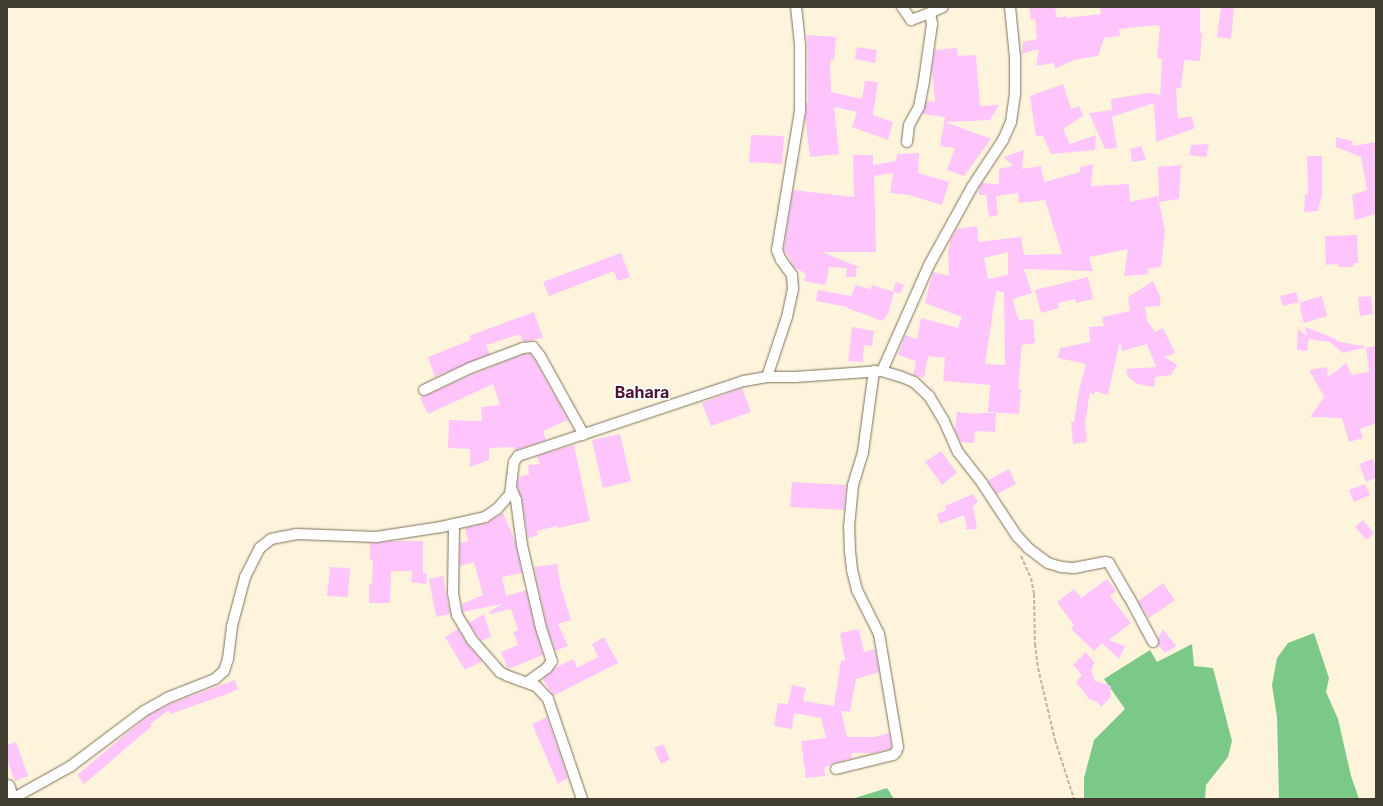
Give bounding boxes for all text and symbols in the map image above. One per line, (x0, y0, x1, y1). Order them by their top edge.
district label: Bahara (615, 382, 669, 402)

